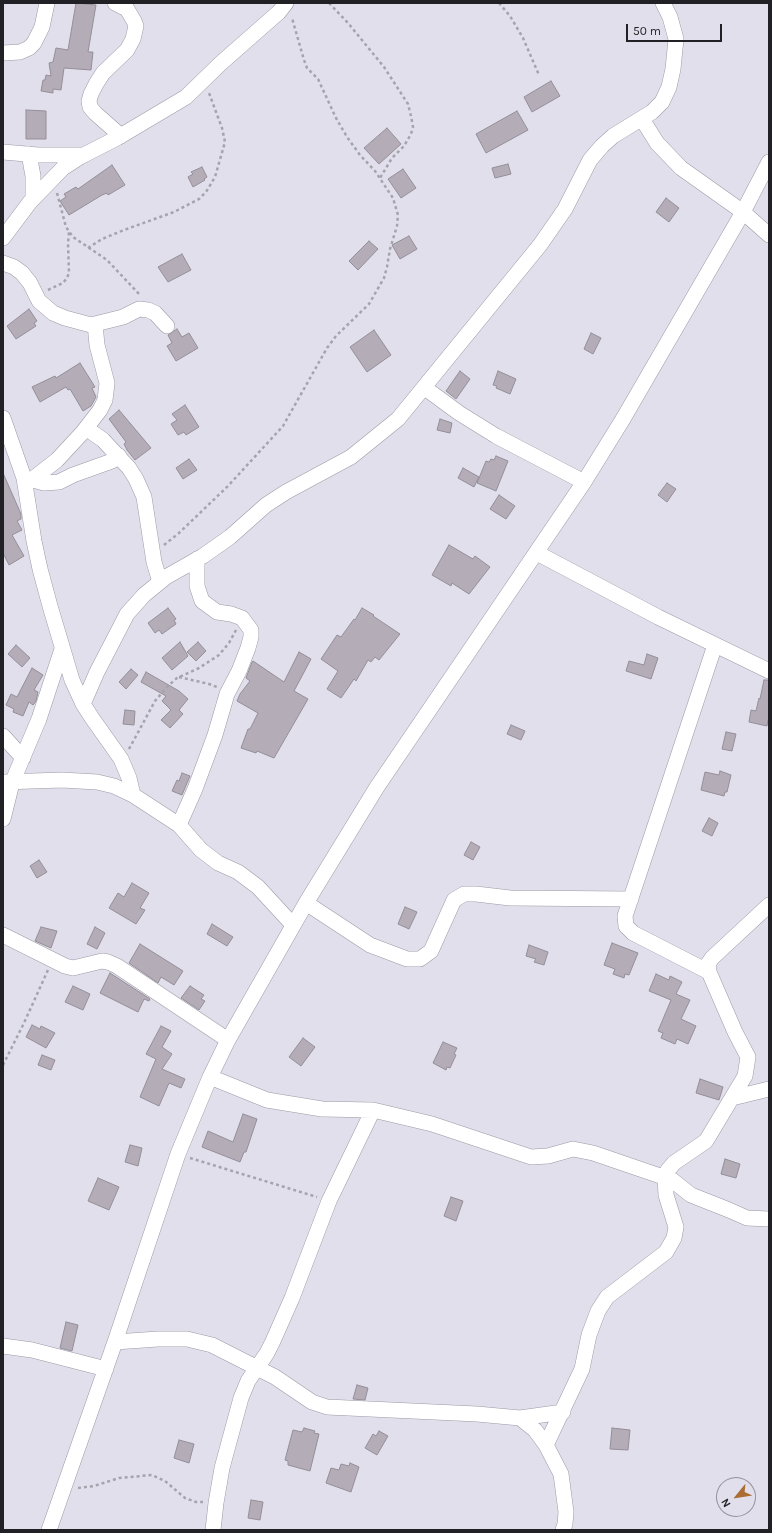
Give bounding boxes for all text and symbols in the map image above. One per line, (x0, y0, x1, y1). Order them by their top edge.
scale bar (628, 16, 724, 42)
text: 50 m (633, 24, 661, 38)
north arrow (716, 1477, 756, 1517)
text: N (718, 1496, 734, 1509)

